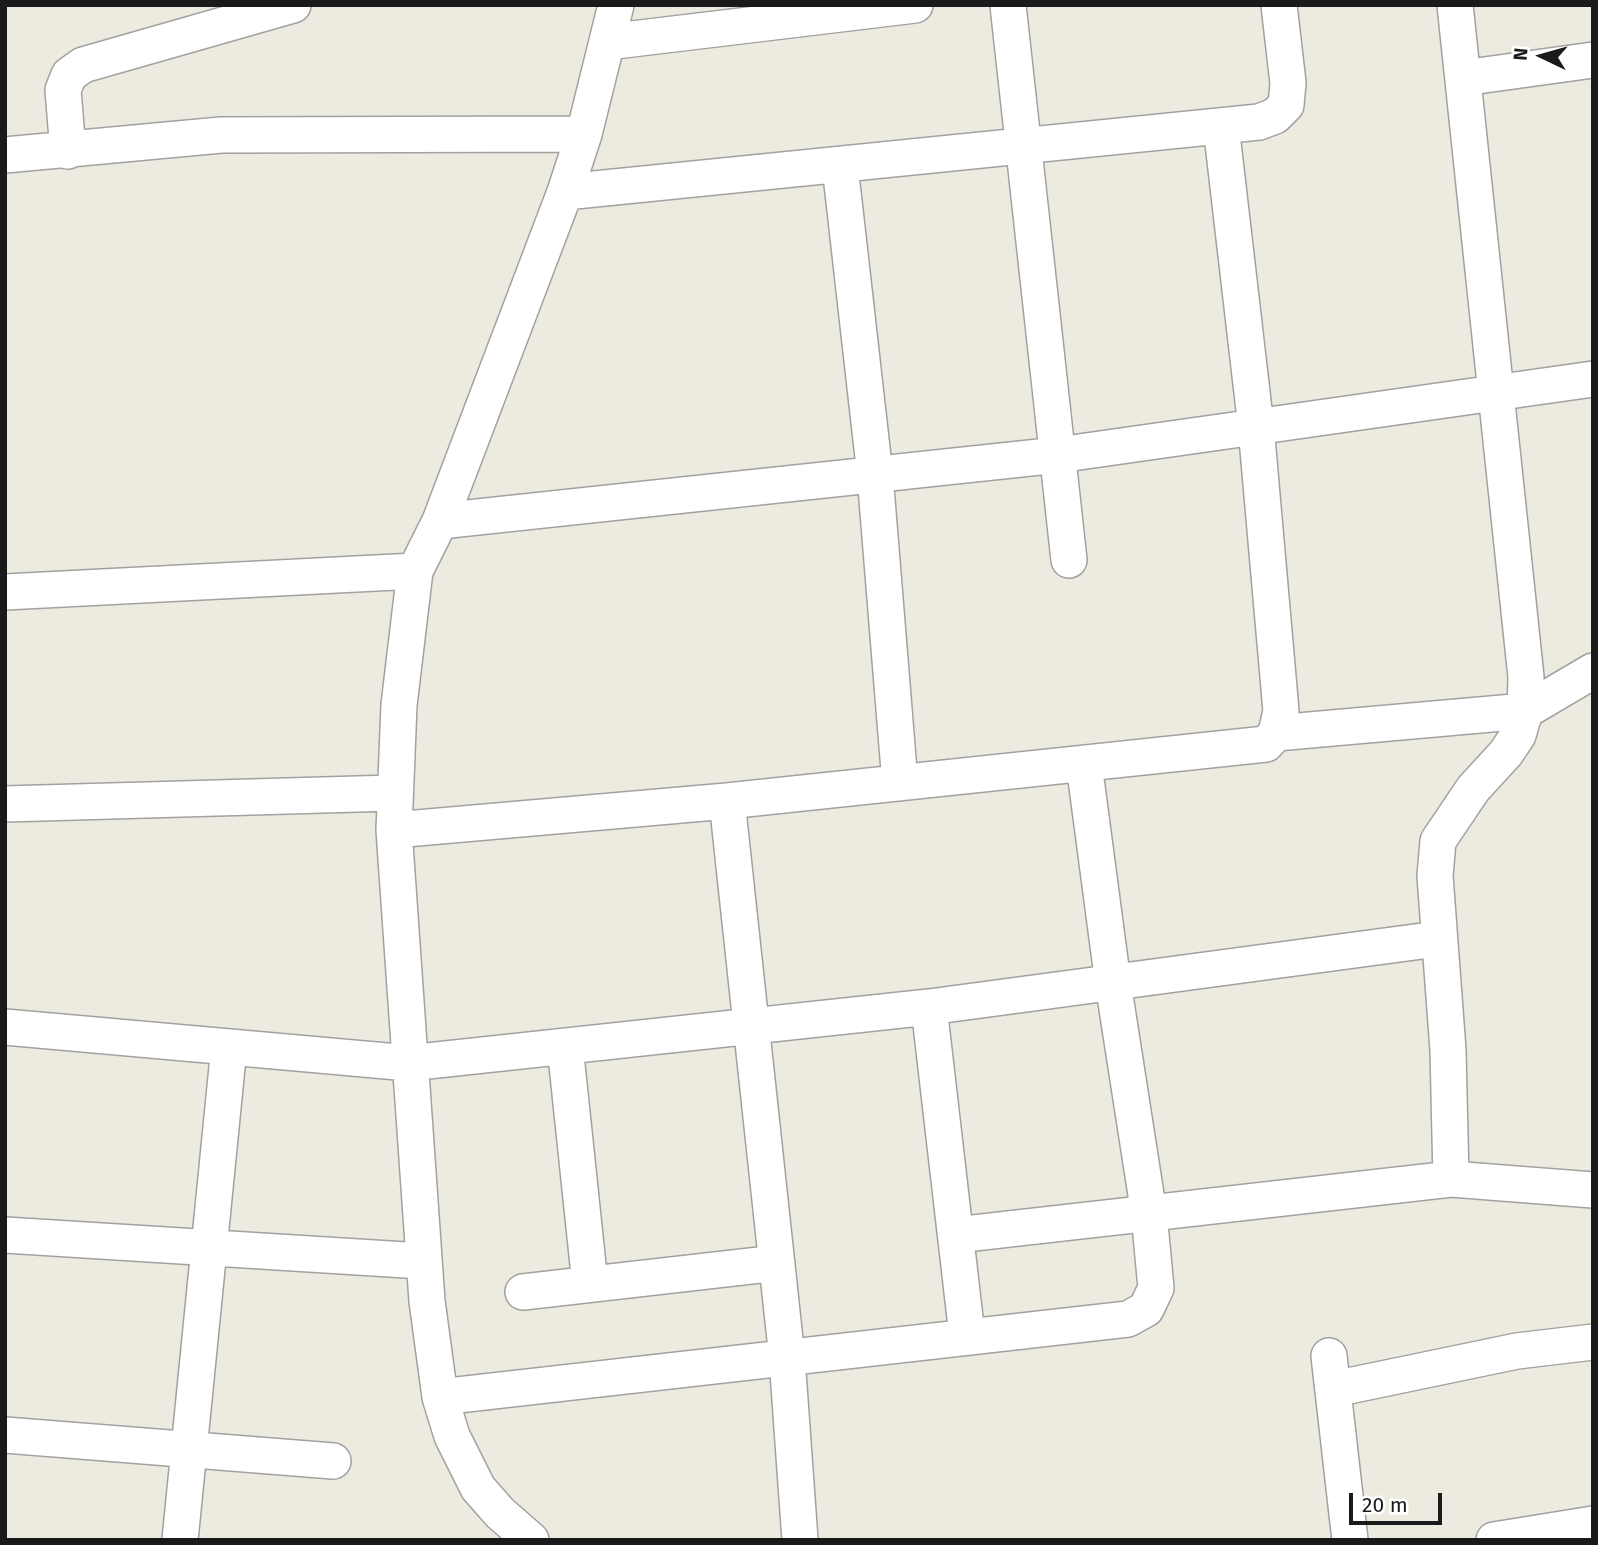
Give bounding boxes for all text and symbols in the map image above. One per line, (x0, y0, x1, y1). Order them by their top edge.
north arrow (1507, 21, 1577, 91)
text: N (1509, 47, 1533, 61)
scale bar (1353, 1478, 1446, 1522)
text: 20 m (1362, 1492, 1408, 1518)

